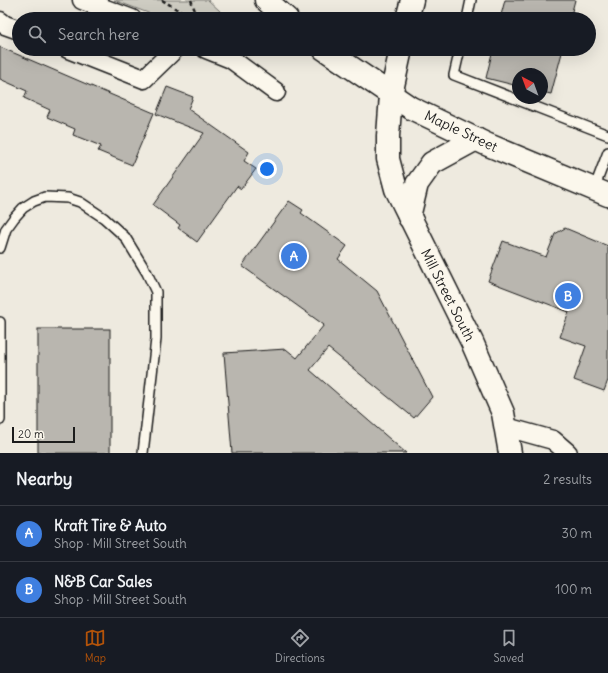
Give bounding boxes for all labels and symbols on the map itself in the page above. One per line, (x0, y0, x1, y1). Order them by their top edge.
north arrow (512, 68, 548, 104)
street label: Maple Street (422, 106, 501, 156)
your location (257, 159, 277, 179)
pin: A (281, 241, 307, 271)
street label: Mill Street South (417, 246, 479, 344)
pin: B (555, 281, 581, 311)
scale bar (12, 425, 75, 444)

